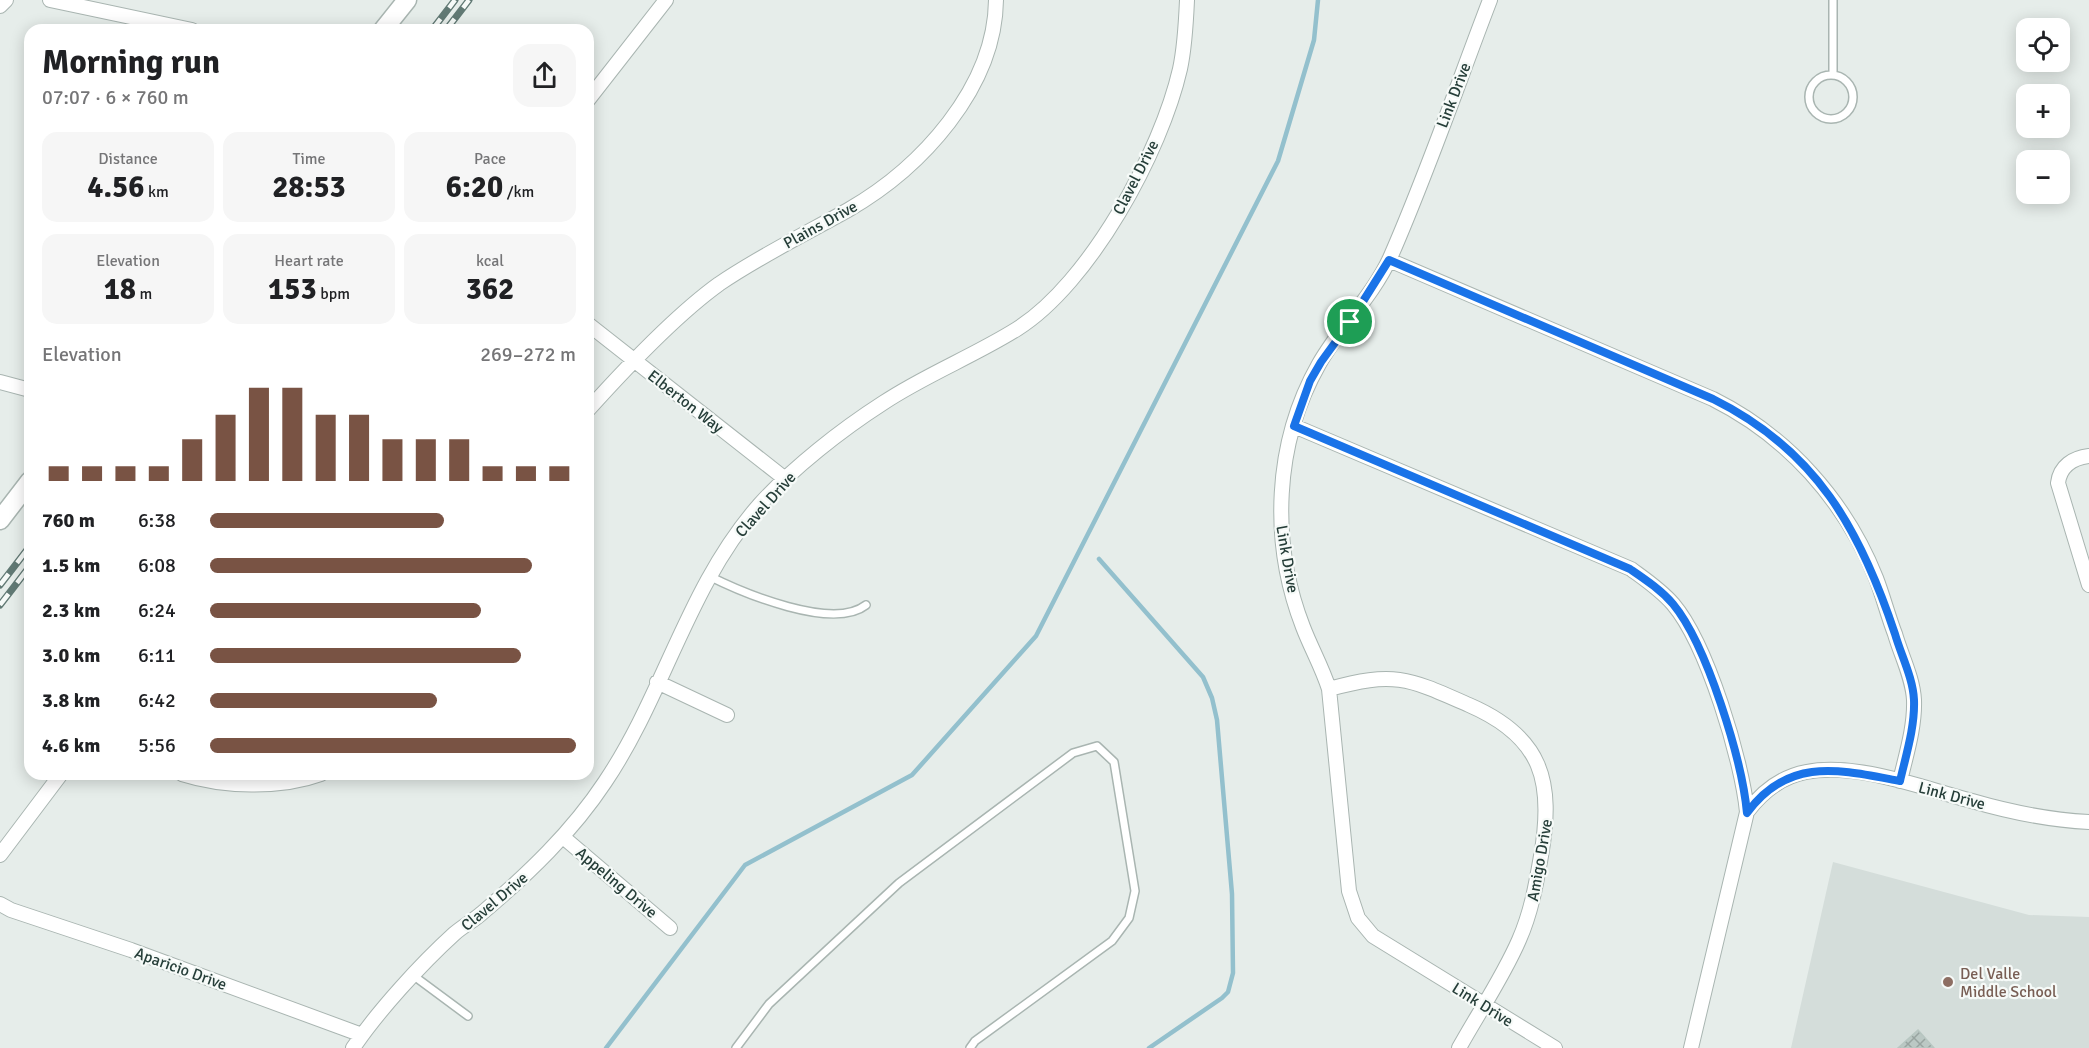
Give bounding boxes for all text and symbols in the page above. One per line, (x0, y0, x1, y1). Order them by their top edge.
map controls (2016, 18, 2070, 204)
button: locate (2016, 18, 2070, 72)
text: Morning run (42, 42, 220, 83)
button: share (513, 44, 576, 107)
street label: Link Drive (1432, 60, 1476, 131)
button: + (2016, 84, 2070, 138)
text: 07:07 · 6 × 760 m (42, 85, 189, 110)
street label: Clavel Drive (1109, 137, 1163, 218)
text: Distance (98, 149, 158, 169)
text: Time (293, 149, 325, 169)
text: Pace (474, 149, 506, 169)
button: − (2016, 150, 2070, 204)
text: 4.56 (87, 169, 144, 206)
text: 28:53 (272, 169, 346, 206)
text: 6:20 (446, 169, 503, 206)
text: km (144, 182, 169, 202)
text: /km (503, 182, 534, 202)
street label: Plains Drive (780, 196, 861, 253)
text: Elevation (96, 251, 160, 271)
text: Heart rate (274, 251, 344, 271)
text: kcal (476, 251, 504, 271)
text: 18 (104, 271, 136, 308)
text: 153 (268, 271, 317, 308)
text: 362 (466, 271, 514, 308)
text: m (136, 284, 152, 304)
text: bpm (317, 284, 350, 304)
pin (1324, 296, 1375, 347)
icon: arrive (1333, 305, 1366, 338)
text: Elevation (42, 342, 122, 367)
text: 269–272 m (480, 342, 576, 367)
street label: Elberton Way (643, 366, 728, 438)
street label: Clavel Drive (731, 468, 800, 542)
text: 760 m (42, 508, 95, 533)
text: 6:38 (138, 508, 176, 533)
street label: Link Drive (1271, 524, 1303, 595)
text: 1.5 km (42, 553, 100, 578)
text: 6:08 (138, 553, 176, 578)
text: 2.3 km (42, 598, 100, 623)
text: 6:24 (138, 598, 176, 623)
text: 3.0 km (42, 643, 100, 668)
text: 6:11 (138, 643, 176, 668)
text: 3.8 km (42, 688, 100, 713)
text: 6:42 (138, 688, 176, 713)
text: 4.6 km (42, 733, 100, 758)
text: 5:56 (138, 733, 176, 758)
street label: Link Drive (1916, 777, 1987, 814)
street label: Amigo Drive (1523, 818, 1557, 903)
street label: Appeling Drive (572, 843, 661, 923)
street label: Clavel Drive (457, 868, 532, 936)
street label: Aparicio Drive (132, 943, 229, 995)
place label: Del Valle Middle School (1960, 964, 2057, 1002)
marker: Del Valle Middle School (1941, 975, 1955, 989)
street label: Link Drive (1448, 978, 1517, 1031)

